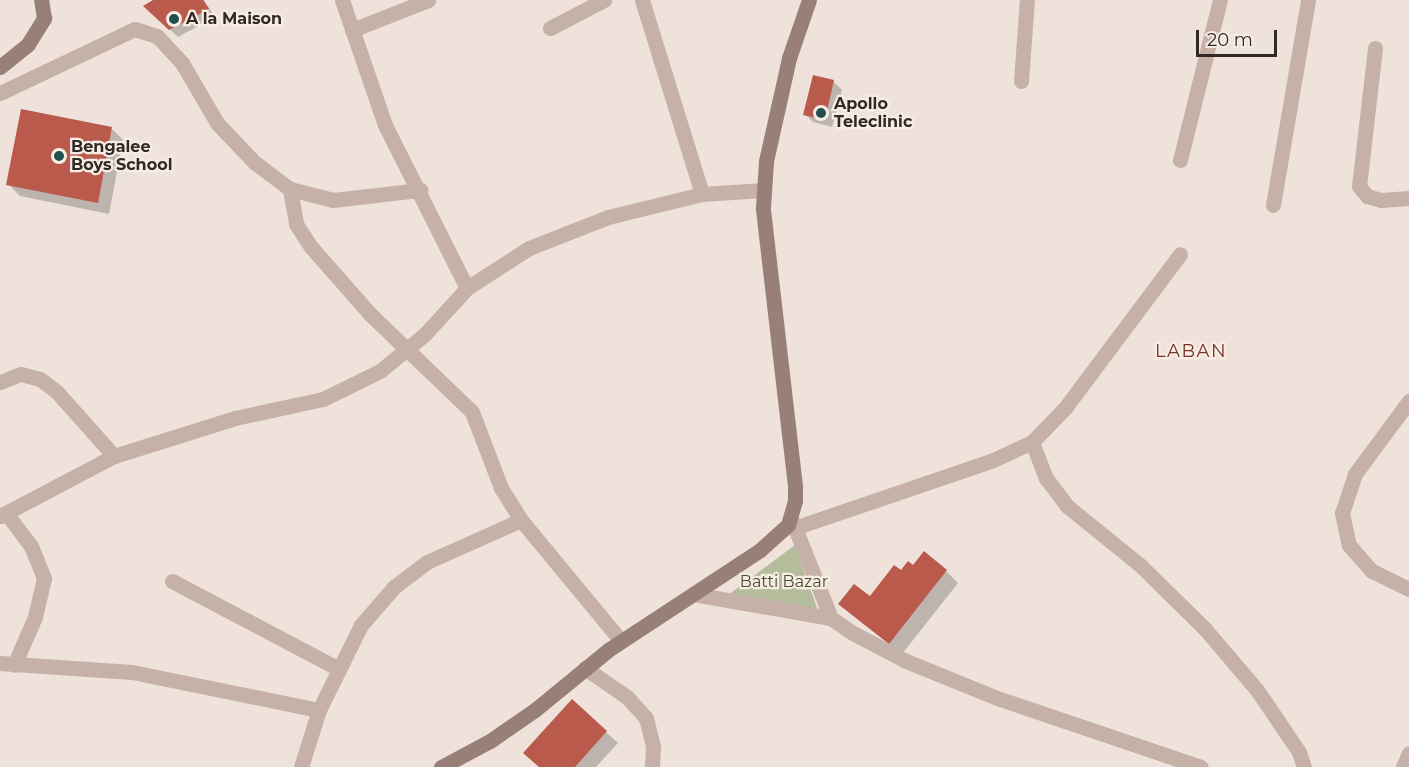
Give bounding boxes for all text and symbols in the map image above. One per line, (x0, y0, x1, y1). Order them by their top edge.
place label: A la Maison (186, 9, 282, 29)
marker: A la Maison (167, 12, 181, 26)
scale bar (1199, 18, 1280, 56)
text: 20 m (1207, 29, 1253, 51)
place label: Apollo Teleclinic (834, 94, 912, 132)
marker: Apollo Teleclinic (812, 104, 830, 122)
place label: Bengalee Boys School (71, 137, 172, 175)
marker: Bengalee Boys School (52, 149, 66, 163)
district label: LABAN (1155, 340, 1227, 362)
park label: Batti Bazar (740, 572, 828, 592)

